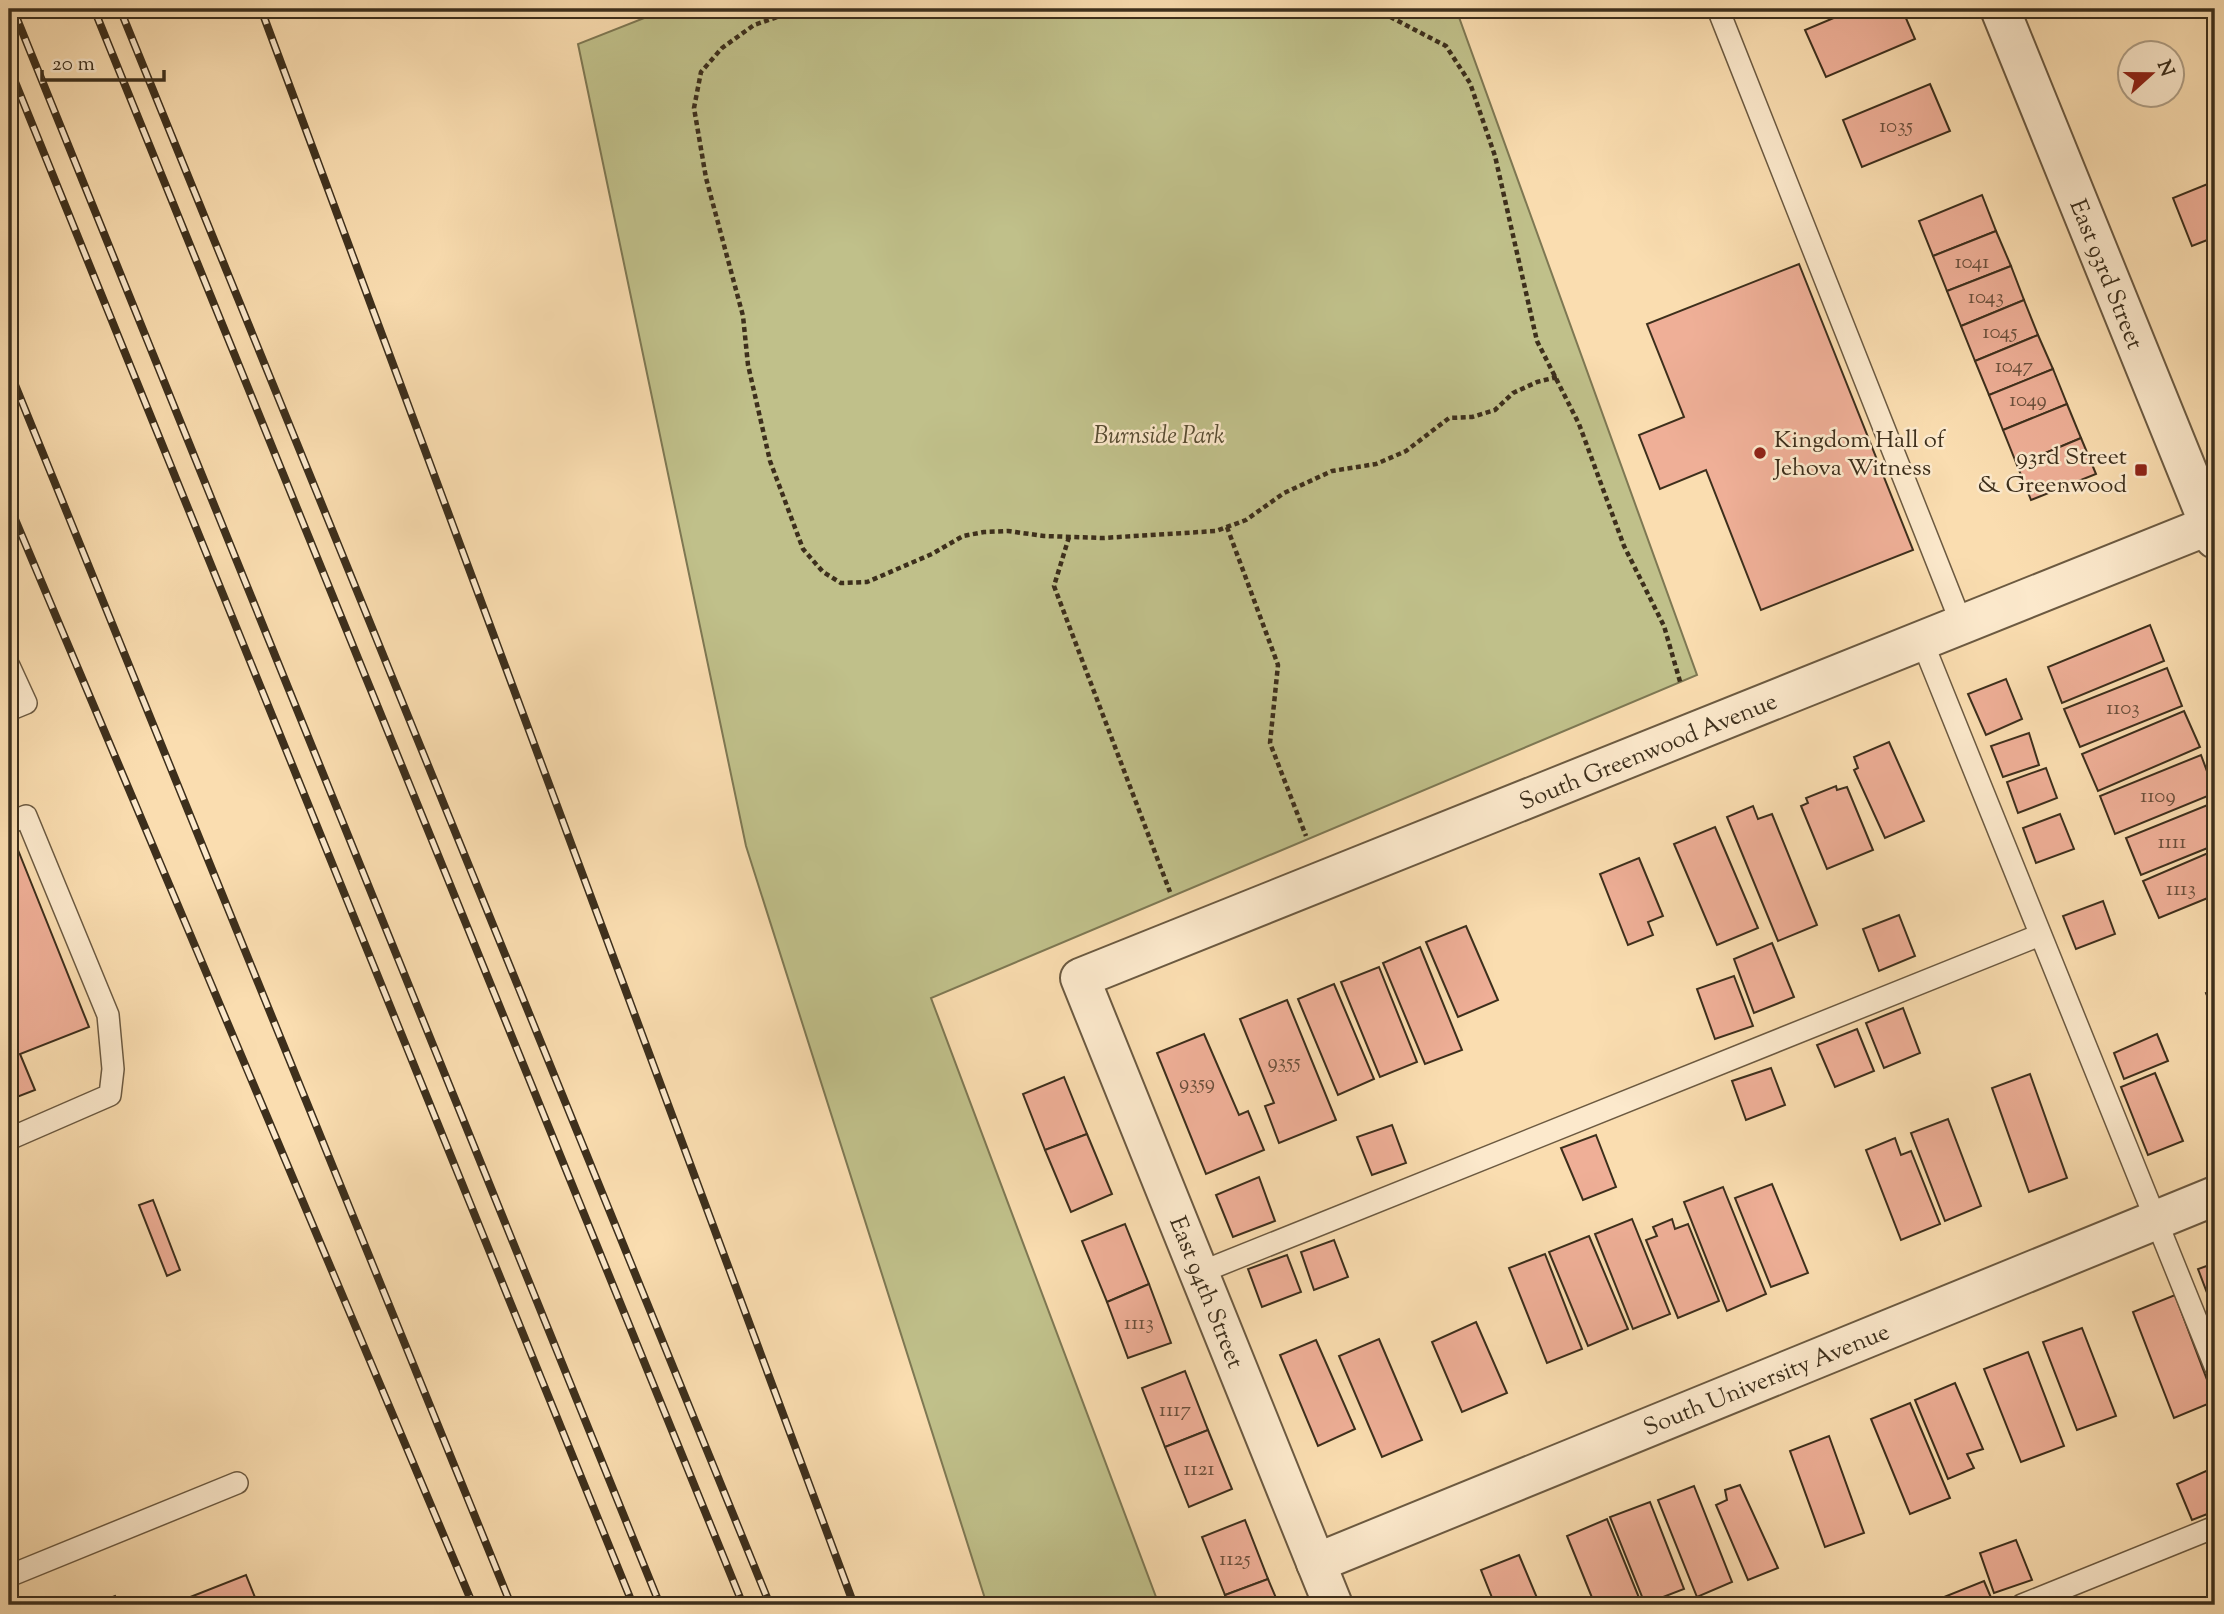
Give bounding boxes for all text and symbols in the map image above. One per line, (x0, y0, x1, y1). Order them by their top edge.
scale bar (42, 38, 164, 82)
north arrow (2116, 38, 2186, 108)
text: 20 m (52, 50, 95, 80)
text: N (2149, 57, 2180, 81)
house number: 1035 (1879, 112, 1913, 142)
street label: East 93rd Street (2060, 195, 2151, 355)
house number: 1041 (1955, 248, 1989, 278)
house number: 1043 (1968, 283, 2004, 313)
house number: 1045 (1983, 318, 2017, 348)
house number: 1047 (1995, 352, 2034, 382)
house number: 1049 (2009, 386, 2047, 416)
park label: Burnside Park (1093, 420, 1225, 454)
place label: Kingdom Hall of Jehova Witness (1772, 424, 1947, 486)
place label: 93rd Street & Greenwood (1978, 441, 2127, 503)
marker: Kingdom Hall of Jehova Witness (1752, 445, 1768, 461)
marker: 93rd Street & Greenwood (2133, 462, 2149, 478)
street label: South Greenwood Avenue (1515, 685, 1783, 820)
house number: 1103 (2106, 694, 2140, 724)
house number: 1109 (2140, 782, 2176, 812)
house number: 1111 (2158, 828, 2186, 858)
house number: 1113 (2166, 875, 2196, 905)
house number: 9355 (1267, 1048, 1301, 1078)
house number: 9359 (1179, 1069, 1215, 1099)
street label: East 94th Street (1159, 1212, 1251, 1374)
house number: 1113 (1124, 1309, 1154, 1339)
street label: South University Avenue (1639, 1316, 1895, 1446)
house number: 1117 (1159, 1396, 1191, 1426)
house number: 1121 (1183, 1455, 1215, 1485)
house number: 1125 (1219, 1545, 1251, 1575)

